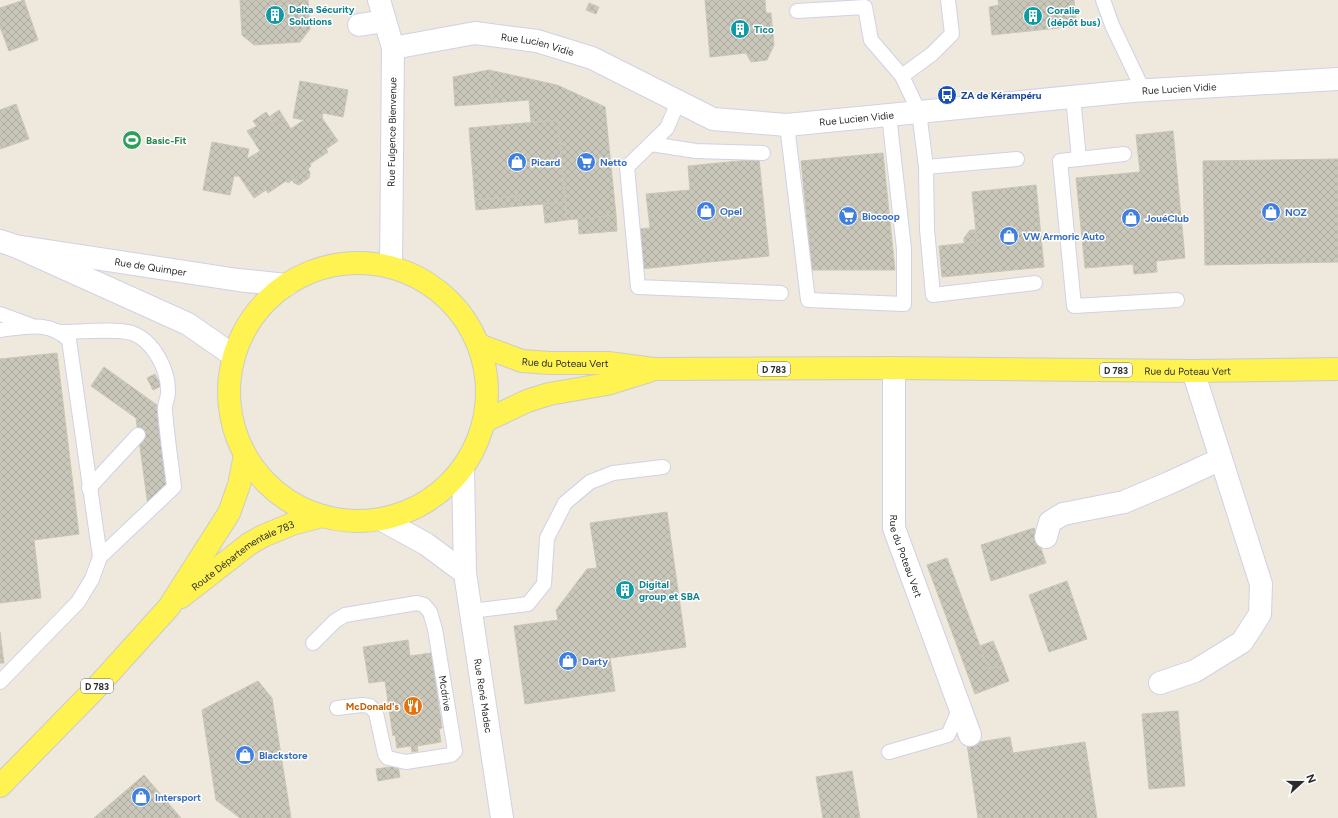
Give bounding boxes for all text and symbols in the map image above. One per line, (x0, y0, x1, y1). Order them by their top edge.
place label: Delta Sécurity Solutions (289, 3, 355, 28)
building icon: Delta Sécurity Solutions (264, 4, 286, 26)
place label: Coralie (dépôt bus) (1047, 4, 1101, 29)
building icon: Coralie (dépôt bus) (1022, 5, 1044, 27)
building icon: Tico (729, 18, 751, 40)
place label: Tico (754, 23, 774, 36)
street label: Rue Lucien Vidie (500, 30, 576, 59)
street label: Rue Fulgence Bienvenue (385, 77, 399, 187)
street label: Rue Lucien Vidie (1141, 80, 1217, 97)
bus stop icon: ZA de Kérampéru (936, 84, 958, 106)
place label: ZA de Kérampéru (961, 89, 1042, 102)
street label: Rue Lucien Vidie (819, 108, 895, 128)
sports icon: Basic-Fit (121, 129, 143, 151)
place label: Basic-Fit (146, 134, 186, 147)
shop icon: Picard (506, 151, 528, 173)
supermarket icon: Netto (575, 151, 597, 173)
place label: Picard (531, 156, 560, 169)
place label: Netto (600, 156, 627, 169)
shop icon: Opel (695, 200, 717, 222)
shop icon: NOZ (1260, 201, 1282, 223)
place label: Opel (720, 205, 742, 218)
supermarket icon: Biocoop (837, 205, 859, 227)
place label: NOZ (1285, 206, 1307, 219)
shop icon: JouéClub (1120, 207, 1142, 229)
place label: Biocoop (862, 210, 900, 223)
place label: JouéClub (1145, 212, 1189, 225)
shop icon: VW Armoric Auto (998, 225, 1020, 247)
place label: VW Armoric Auto (1023, 230, 1105, 243)
street label: Rue de Quimper (114, 255, 188, 279)
street label: Rue du Poteau Vert (521, 354, 609, 370)
road number: D 783 (758, 362, 790, 376)
road number: D 783 (1100, 363, 1132, 377)
street label: Rue du Poteau Vert (1144, 364, 1231, 378)
street label: Rue du Poteau Vert (887, 515, 925, 599)
street label: Route Départementale 783 (188, 517, 296, 593)
place label: Digital group et SBA (639, 578, 701, 603)
building icon: Digital group et SBA (614, 579, 636, 601)
shop icon: Darty (557, 650, 579, 672)
place label: Darty (582, 655, 608, 668)
street label: Rue René Madec (471, 657, 496, 734)
street label: Mcdrive (436, 674, 455, 713)
road number: D 783 (81, 679, 113, 693)
restaurant icon: McDonald's (402, 695, 424, 717)
place label: McDonald's (346, 700, 399, 713)
shop icon: Blackstore (234, 744, 256, 766)
place label: Blackstore (259, 749, 308, 762)
north arrow (1282, 762, 1322, 802)
text: N (1303, 772, 1318, 785)
shop icon: Intersport (130, 786, 152, 808)
place label: Intersport (155, 791, 201, 804)

